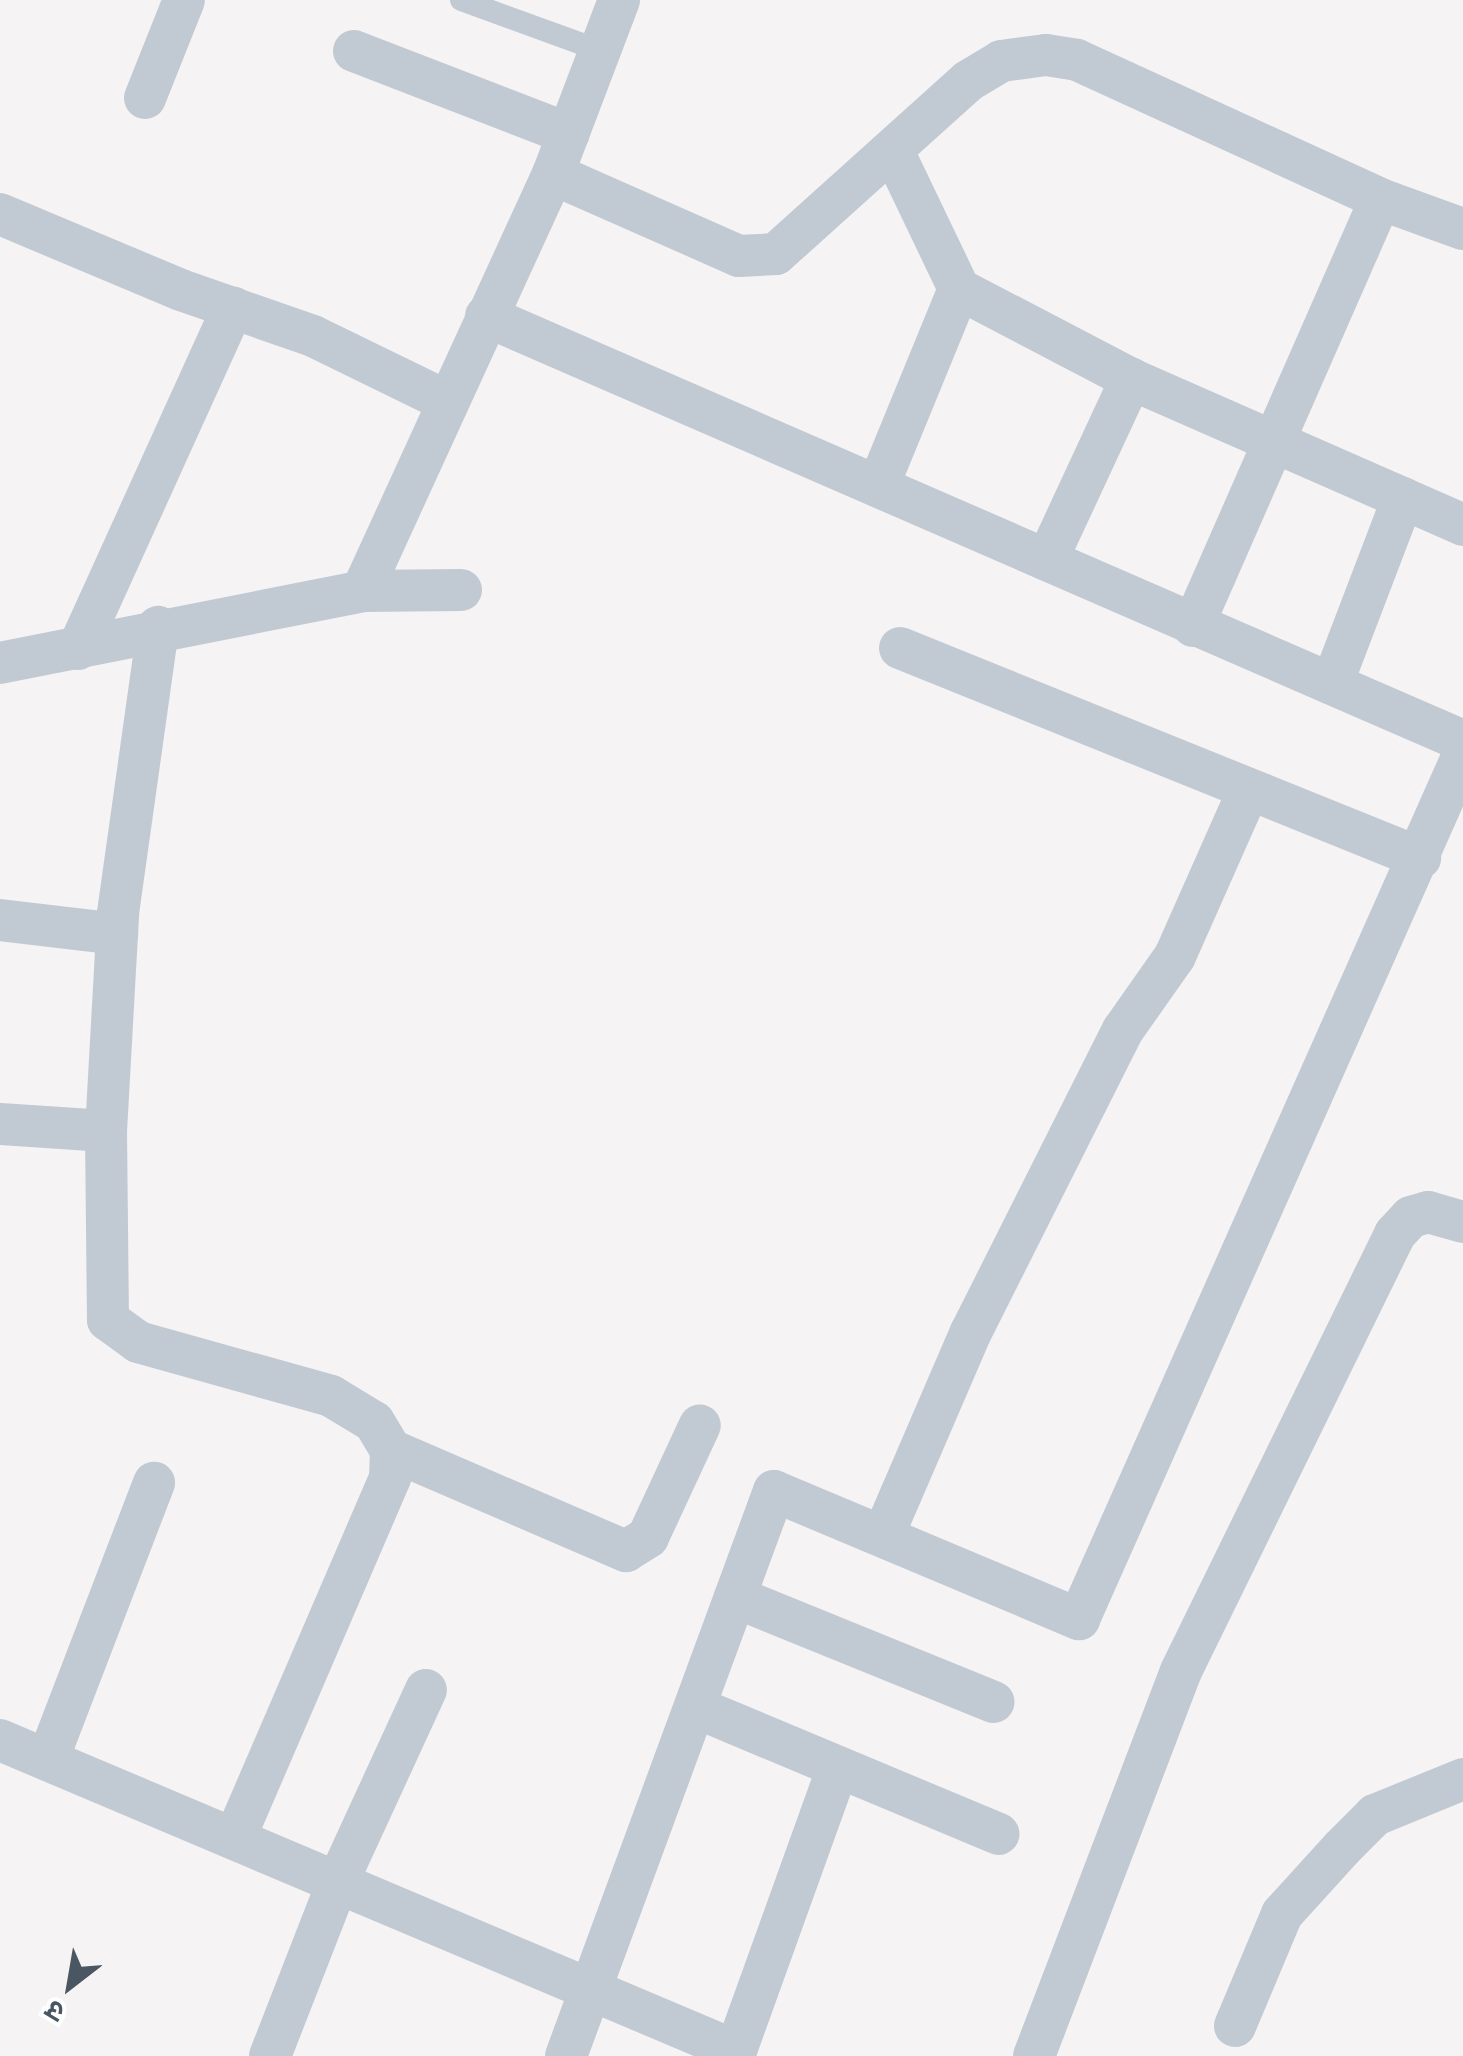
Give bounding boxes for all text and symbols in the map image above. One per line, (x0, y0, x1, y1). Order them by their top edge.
north arrow (20, 1936, 120, 2036)
text: उ (39, 1995, 69, 2030)

